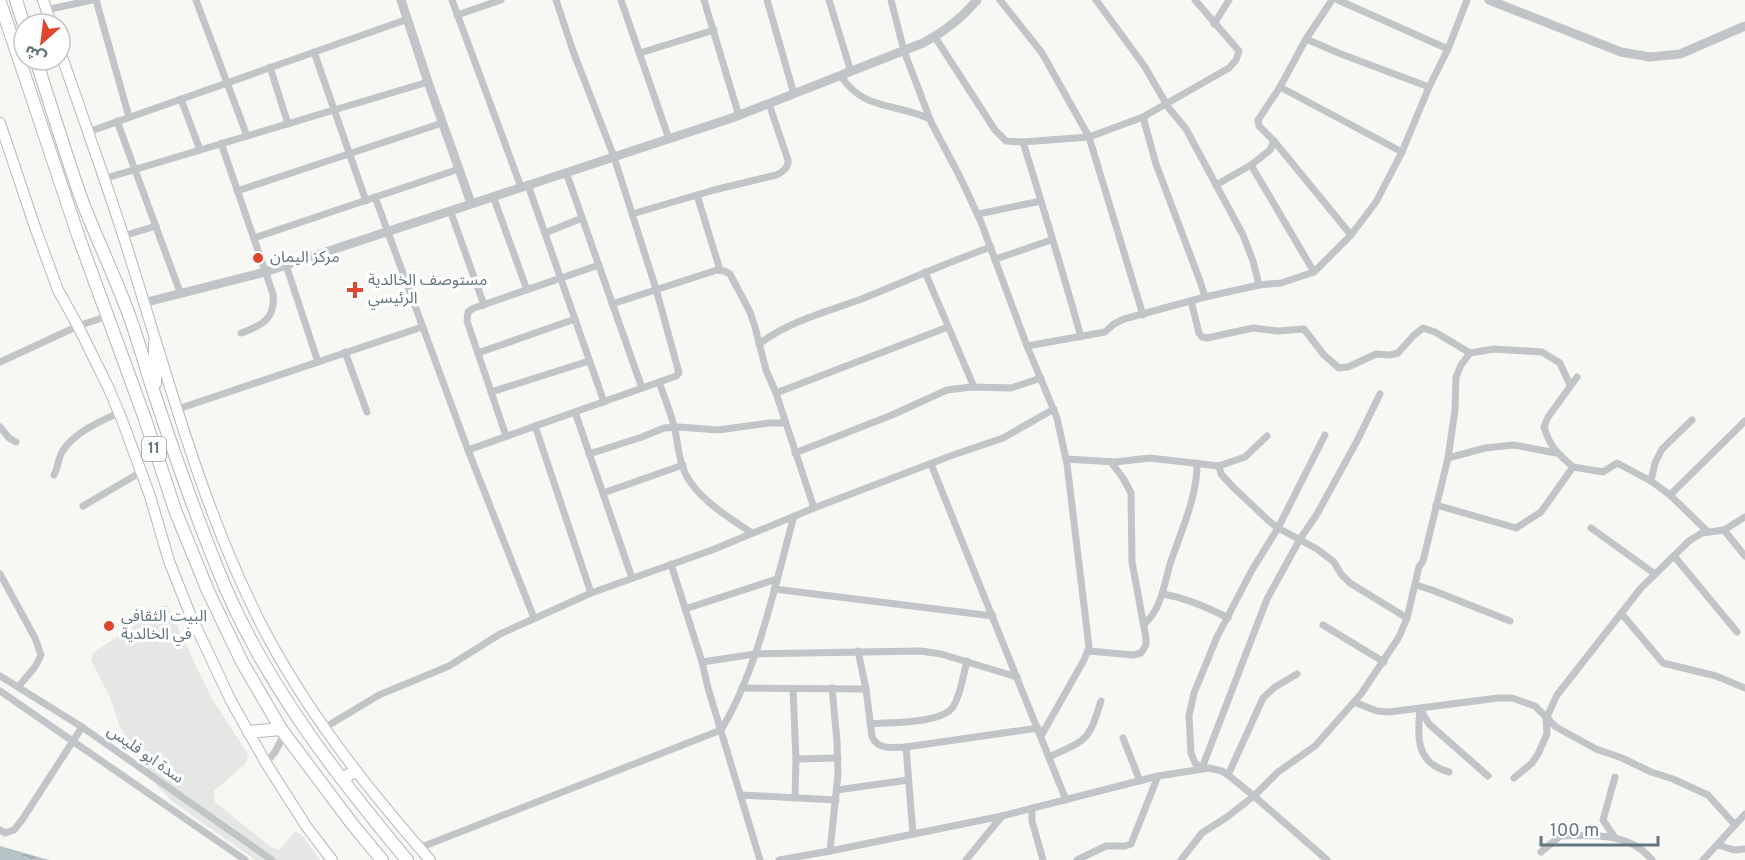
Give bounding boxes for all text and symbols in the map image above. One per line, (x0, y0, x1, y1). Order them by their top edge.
north arrow (12, 12, 72, 72)
text: ش (21, 39, 50, 67)
place label: مركز اليمان (270, 248, 340, 268)
marker: مركز اليمان (251, 251, 265, 265)
place label: مستوصف الخالدية الرئيسي (368, 271, 487, 310)
marker: مستوصف الخالدية الرئيسي (346, 281, 364, 299)
road number: 11 (142, 437, 166, 461)
place label: البيت الثقافي في الخالدية (121, 607, 207, 646)
marker: البيت الثقافي في الخالدية (102, 619, 116, 633)
street label: سدة ابو فليس (103, 721, 187, 789)
scale bar (1541, 809, 1658, 847)
text: 100 m (1550, 820, 1599, 843)

